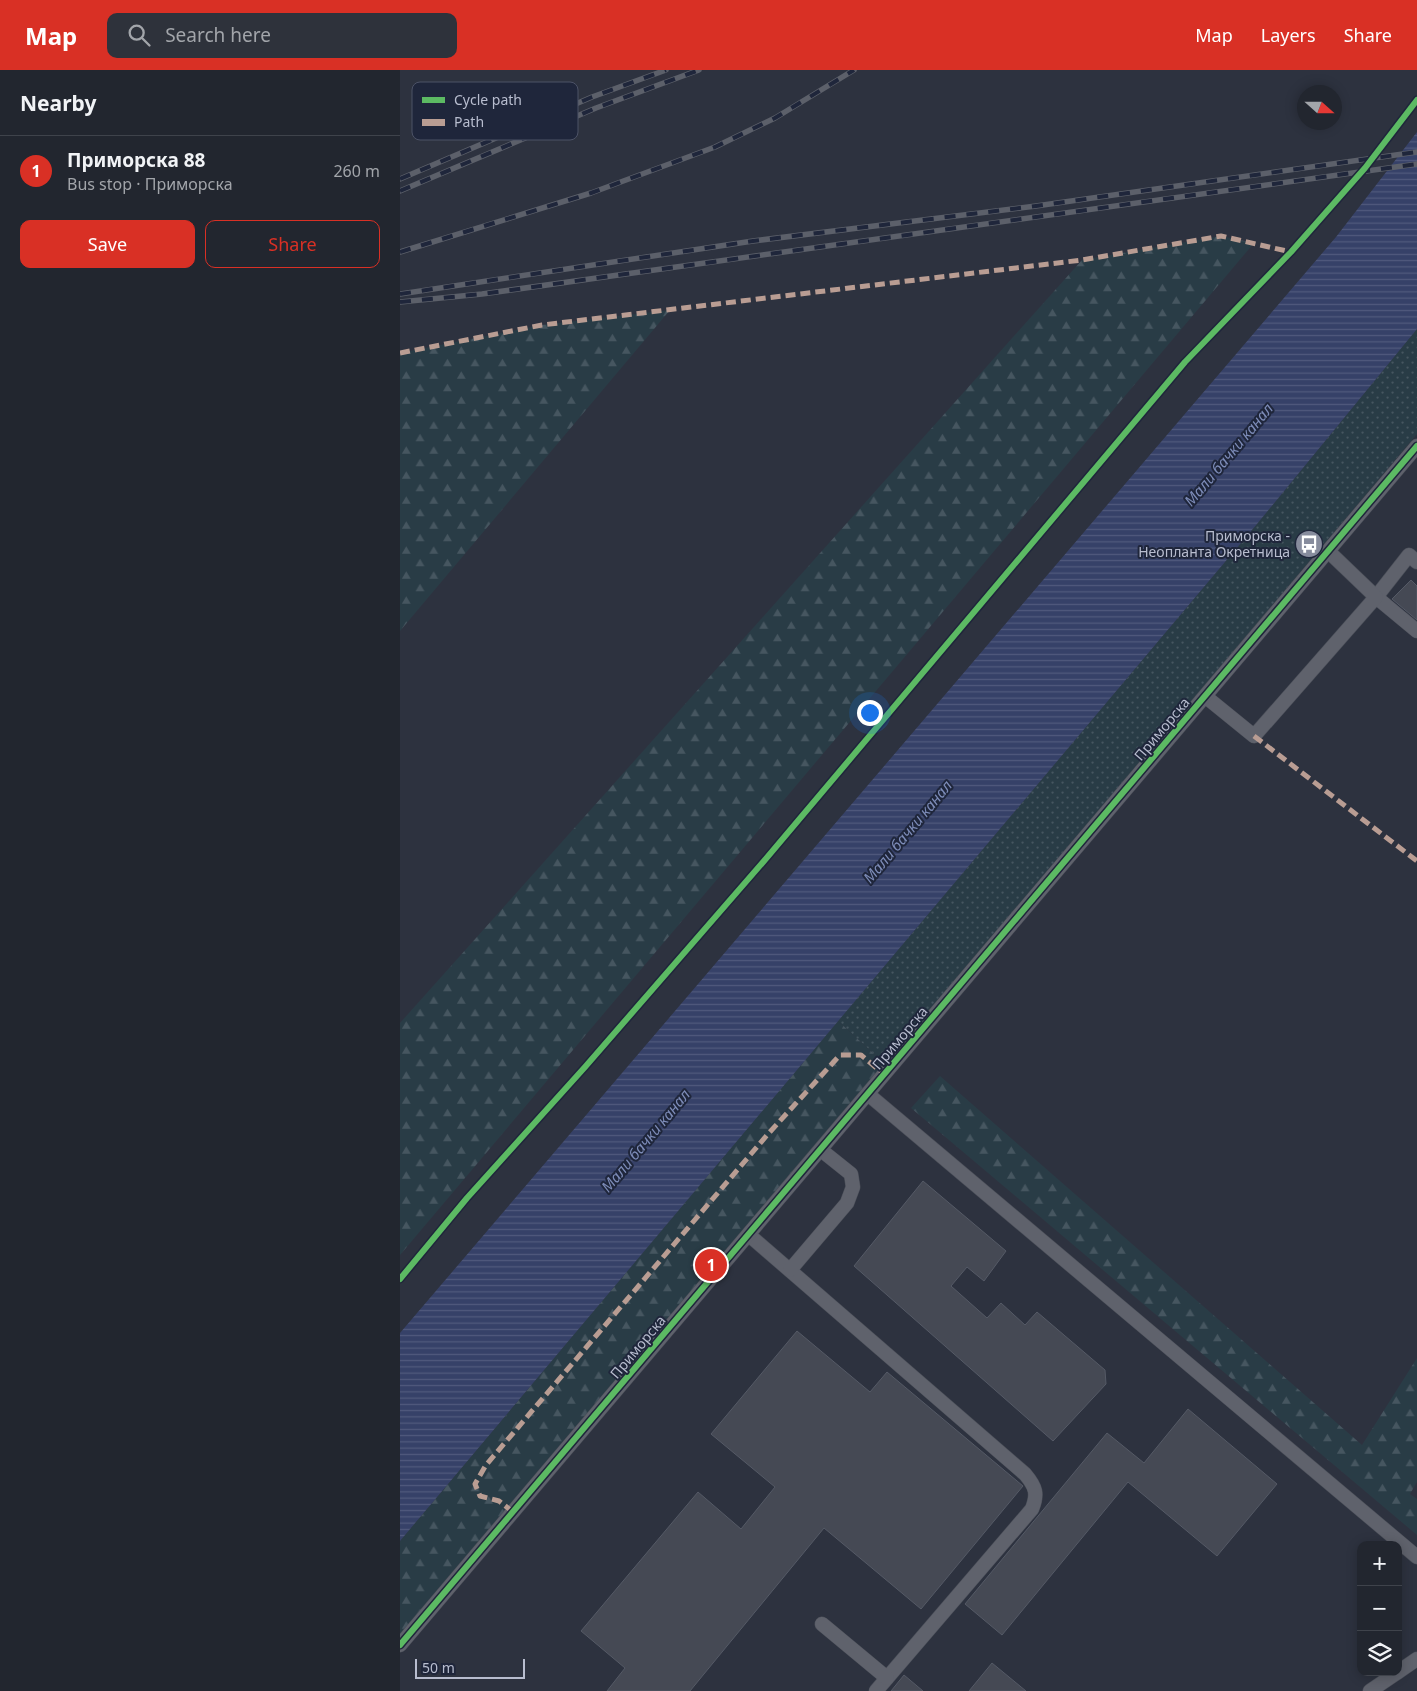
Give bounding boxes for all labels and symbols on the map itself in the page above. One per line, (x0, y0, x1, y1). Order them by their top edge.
legend (412, 82, 578, 140)
north arrow (1297, 85, 1342, 130)
text: Cycle path (454, 90, 522, 109)
text: Path (454, 112, 484, 131)
water label: Мали бачки канал (1179, 398, 1277, 510)
place label: Приморска - Неопланта Окретница (1138, 526, 1290, 561)
bus stop icon: Приморска - Неопланта Окретница (1294, 529, 1324, 559)
street label: Приморска (1130, 693, 1194, 764)
your location (857, 700, 883, 726)
water label: Мали бачки канал (858, 775, 956, 887)
street label: Приморска (868, 1002, 932, 1073)
water label: Мали бачки канал (596, 1084, 694, 1196)
pin: 1 (695, 1246, 727, 1284)
street label: Приморска (606, 1311, 670, 1382)
scale bar (415, 1656, 525, 1679)

